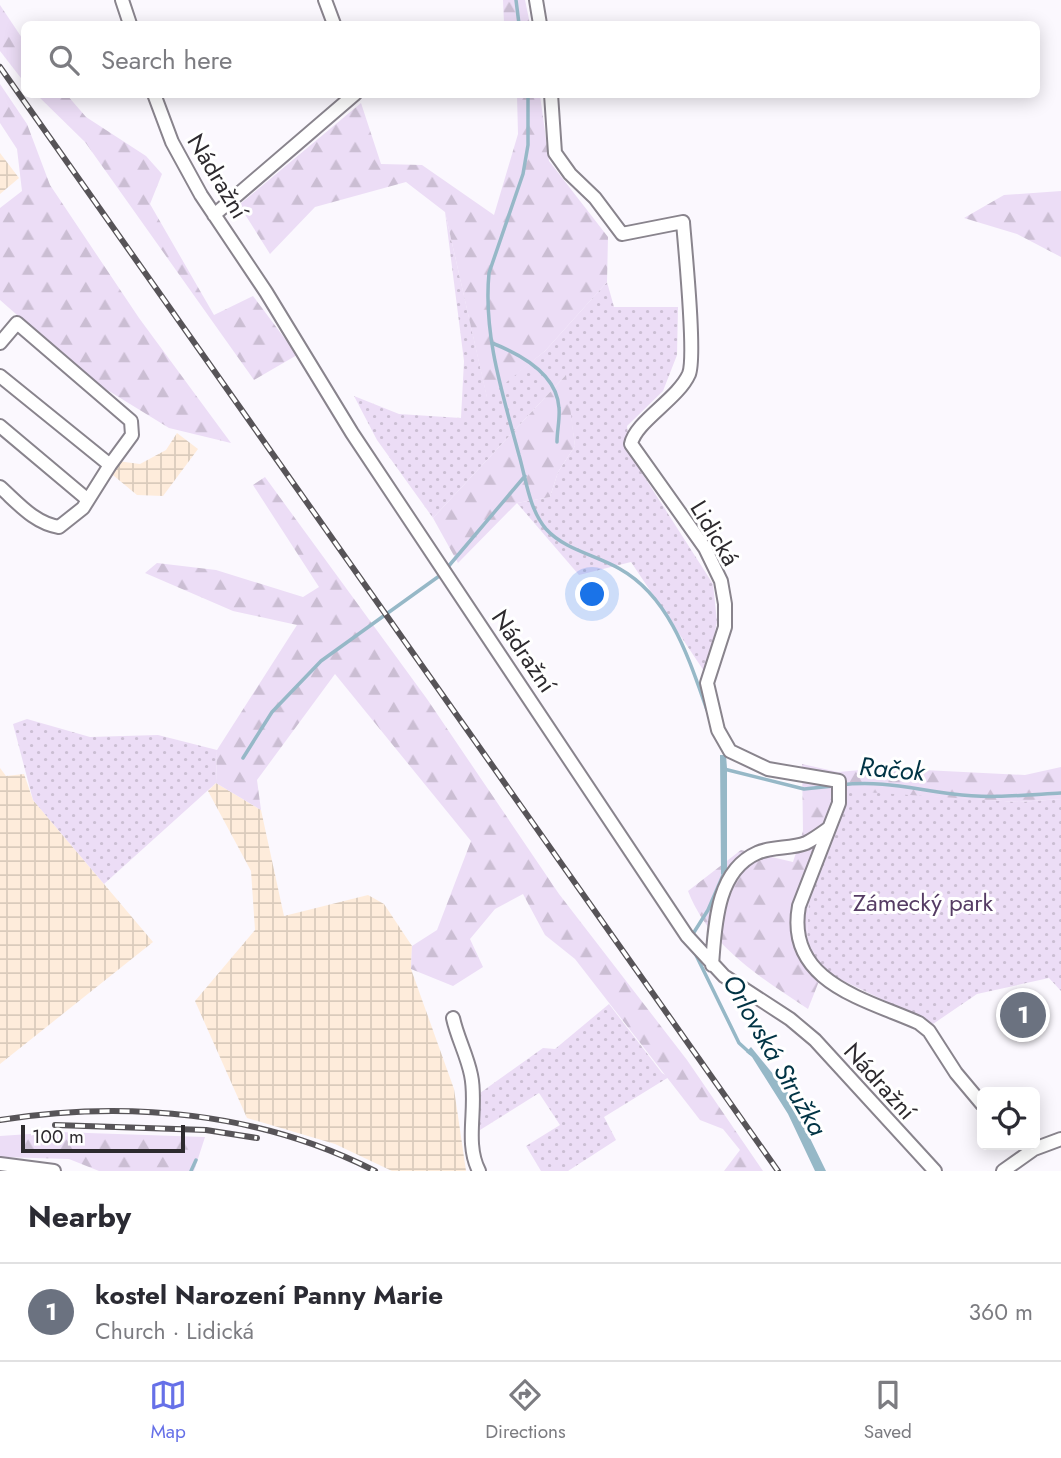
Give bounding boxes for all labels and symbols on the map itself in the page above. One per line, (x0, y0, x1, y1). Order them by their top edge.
street label: Nádražní (179, 127, 257, 226)
street label: Lidická (682, 494, 748, 572)
your location (575, 577, 609, 611)
street label: Nádražní (483, 602, 565, 700)
water label: Račok (858, 747, 928, 791)
park label: Zámecký park (853, 885, 993, 920)
water label: Orlovská Stružka (713, 967, 837, 1144)
pin: 1 (1000, 989, 1046, 1041)
street label: Nádražní (836, 1035, 925, 1128)
scale bar (21, 1122, 186, 1154)

